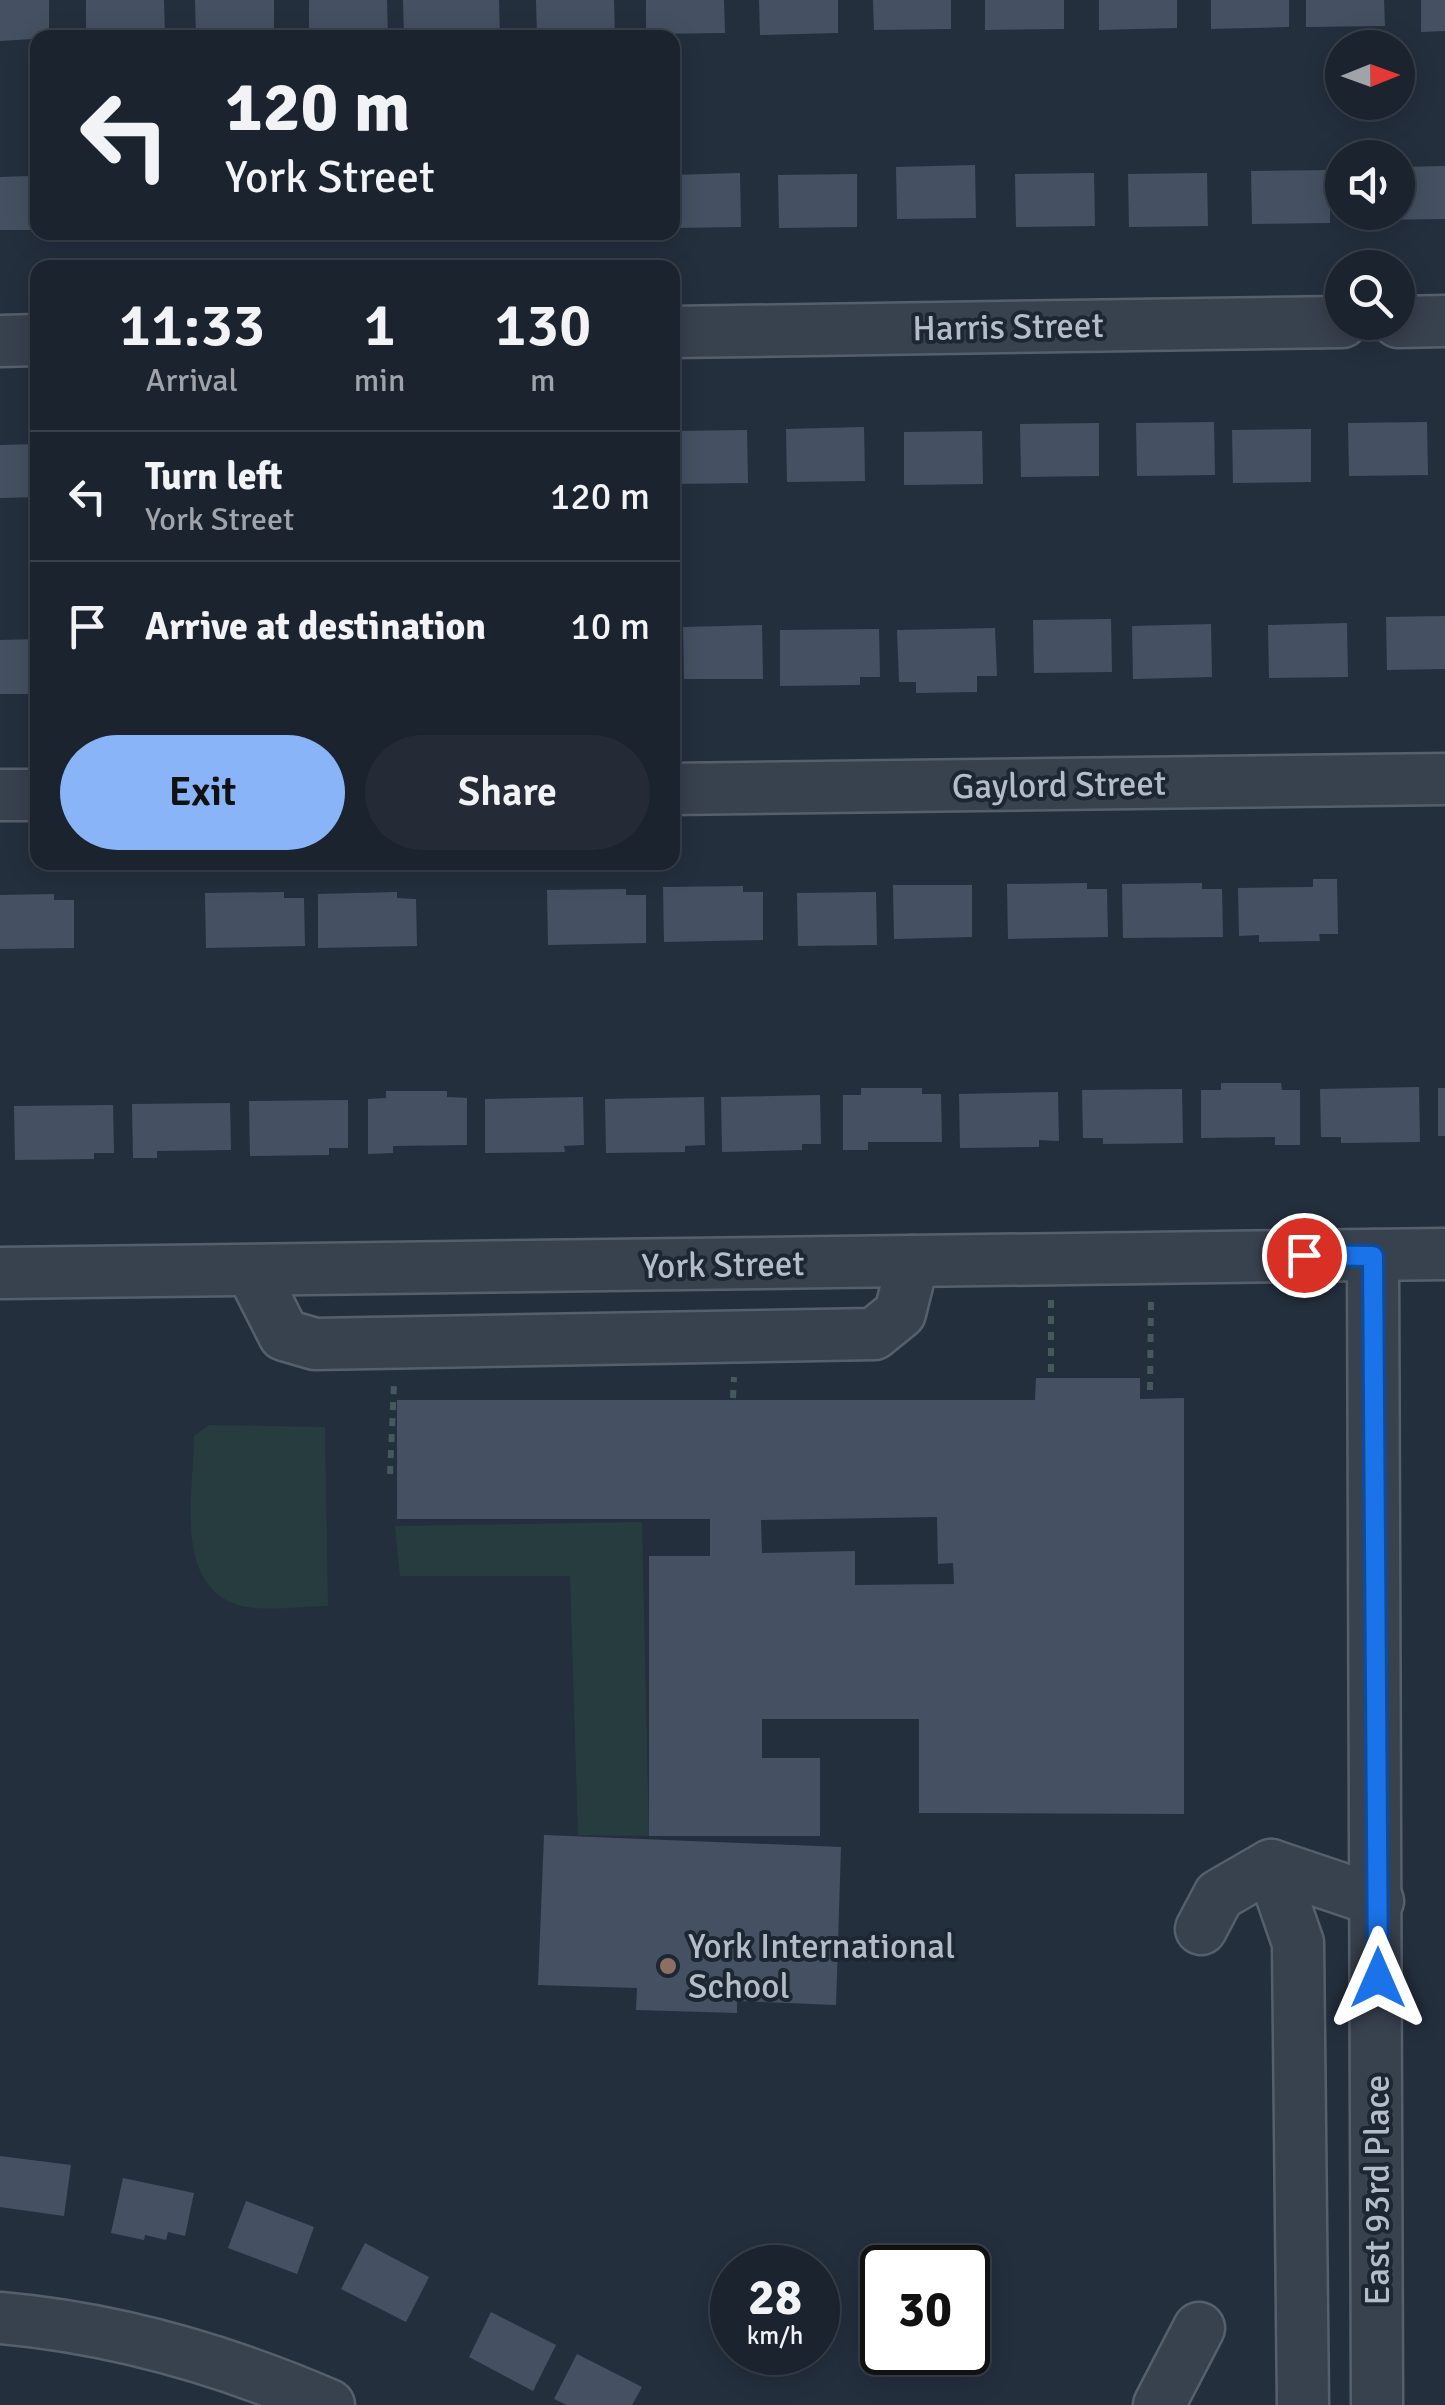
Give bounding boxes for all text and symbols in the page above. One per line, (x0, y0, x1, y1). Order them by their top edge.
north arrow (1325, 30, 1415, 120)
map controls (1325, 30, 1415, 340)
text: 120 m (225, 64, 410, 150)
icon: left (60, 70, 190, 200)
button: sound (1325, 140, 1415, 230)
text: York Street (225, 150, 435, 205)
button: search (1325, 250, 1415, 340)
text: 11:33 (119, 289, 265, 363)
text: 1 (363, 289, 396, 363)
text: 130 (494, 289, 591, 363)
street label: Harris Street (912, 304, 1104, 350)
text: Arrival (146, 361, 238, 400)
text: min (354, 361, 405, 400)
text: m (530, 361, 556, 400)
text: Turn left (145, 453, 283, 500)
icon: left (60, 469, 115, 524)
text: 120 m (550, 473, 650, 520)
text: York Street (145, 500, 294, 539)
icon: arrive (60, 599, 115, 654)
text: Arrive at destination (145, 603, 486, 650)
text: 10 m (570, 603, 650, 650)
button: Exit (60, 735, 345, 850)
button: Share (365, 735, 650, 850)
street label: Gaylord Street (951, 762, 1167, 808)
pin (1262, 1213, 1347, 1298)
icon: arrive (1277, 1228, 1332, 1283)
street label: York Street (641, 1242, 805, 1288)
place label: York International School (688, 1925, 955, 2008)
position arrow (1326, 1926, 1430, 2030)
marker: York International School (657, 1955, 679, 1977)
street label: East 93rd Place (1356, 2075, 1399, 2305)
speed limit sign: 30 (860, 2245, 990, 2375)
text: 28 (748, 2267, 802, 2329)
text: km/h (747, 2320, 803, 2351)

